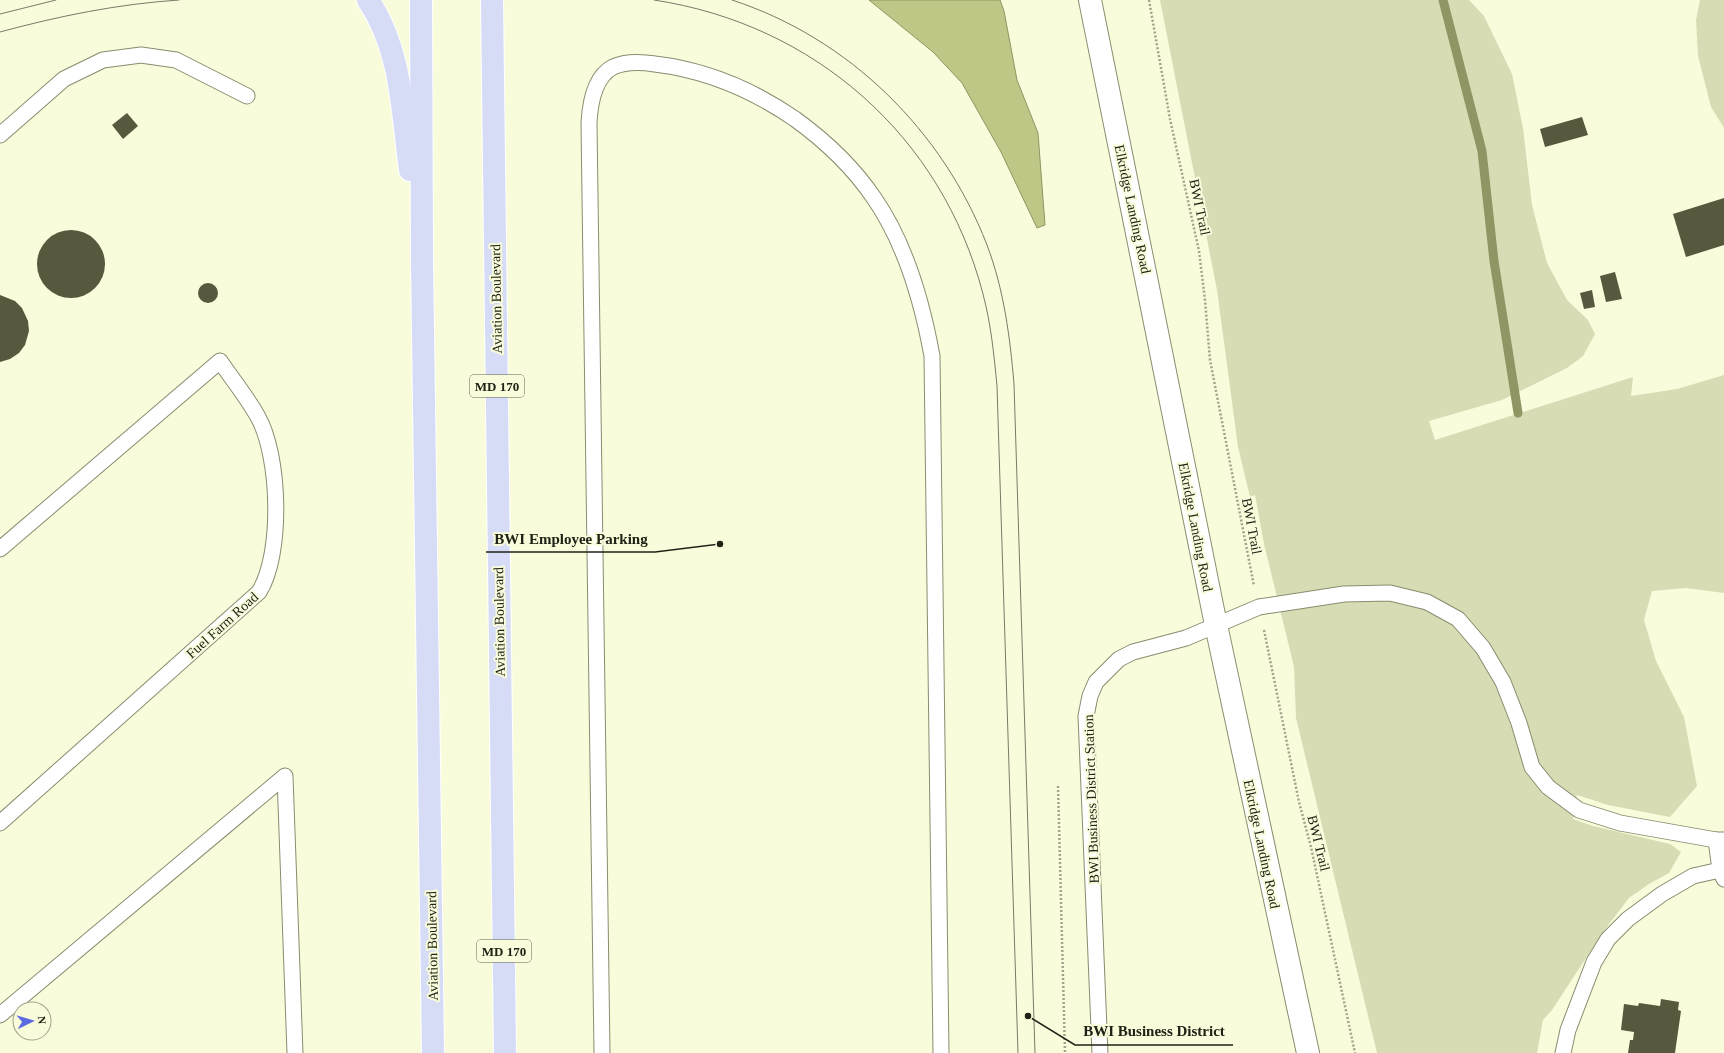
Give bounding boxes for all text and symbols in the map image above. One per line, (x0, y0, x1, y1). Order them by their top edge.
street label: Elkridge Landing Road (1112, 143, 1154, 275)
street label: BWI Trail (1186, 178, 1213, 237)
street label: Aviation Boulevard (488, 244, 505, 354)
road number: MD 170 (470, 375, 524, 397)
street label: Elkridge Landing Road (1176, 461, 1215, 593)
street label: BWI Trail (1239, 497, 1264, 556)
callout: BWI Employee Parking (486, 525, 655, 552)
text: BWI Employee Parking (494, 531, 648, 547)
street label: Aviation Boulevard (491, 567, 508, 677)
street label: Fuel Farm Road (184, 589, 261, 661)
street label: BWI Business District Station (1081, 714, 1102, 884)
street label: Elkridge Landing Road (1241, 778, 1283, 910)
street label: BWI Trail (1304, 814, 1333, 873)
street label: Aviation Boulevard (424, 891, 441, 1001)
road number: MD 170 (477, 940, 531, 962)
north arrow (12, 1001, 52, 1041)
text: N (36, 1016, 48, 1025)
callout: BWI Business District (1075, 1018, 1233, 1045)
text: BWI Business District (1083, 1023, 1225, 1039)

